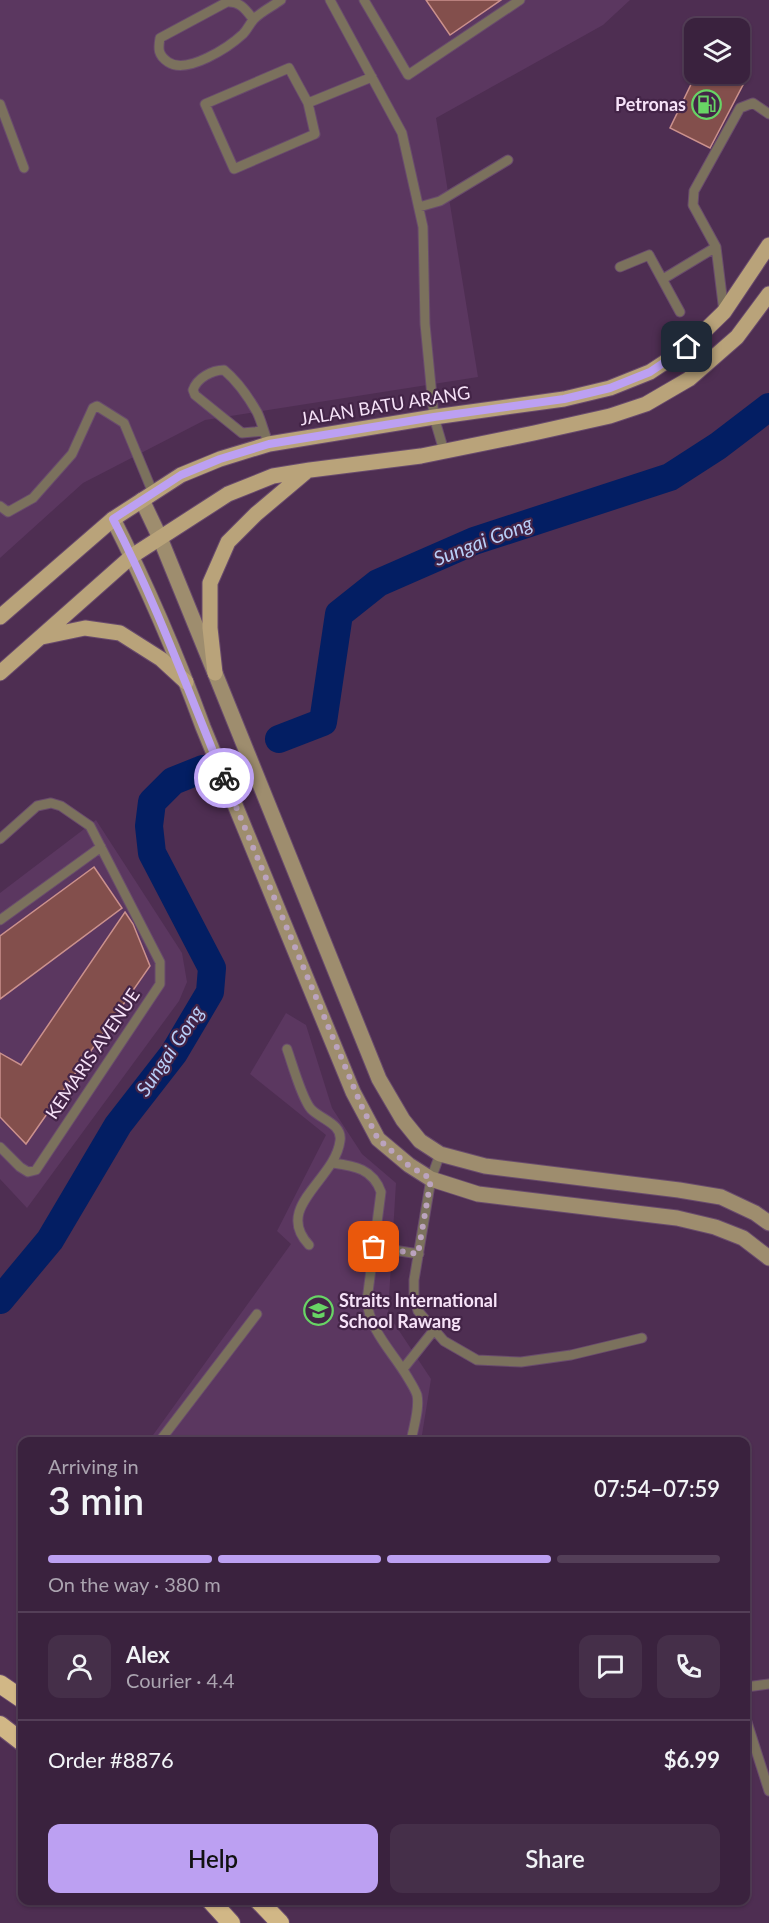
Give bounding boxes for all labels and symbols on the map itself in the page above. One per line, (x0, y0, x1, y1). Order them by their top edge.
fuel station icon: Petronas (691, 89, 723, 121)
place label: Petronas (615, 93, 686, 115)
pin (661, 321, 712, 372)
street label: JALAN BATU ARANG (298, 381, 472, 429)
water label: Sungai Gong (430, 510, 536, 570)
courier (194, 748, 254, 808)
street label: KEMARIS AVENUE (40, 984, 144, 1123)
water label: Sungai Gong (130, 1000, 208, 1100)
pin (348, 1221, 399, 1272)
place label: Straits International School Rawang (339, 1289, 497, 1332)
school or university icon: Straits International School Rawang (302, 1295, 334, 1327)

